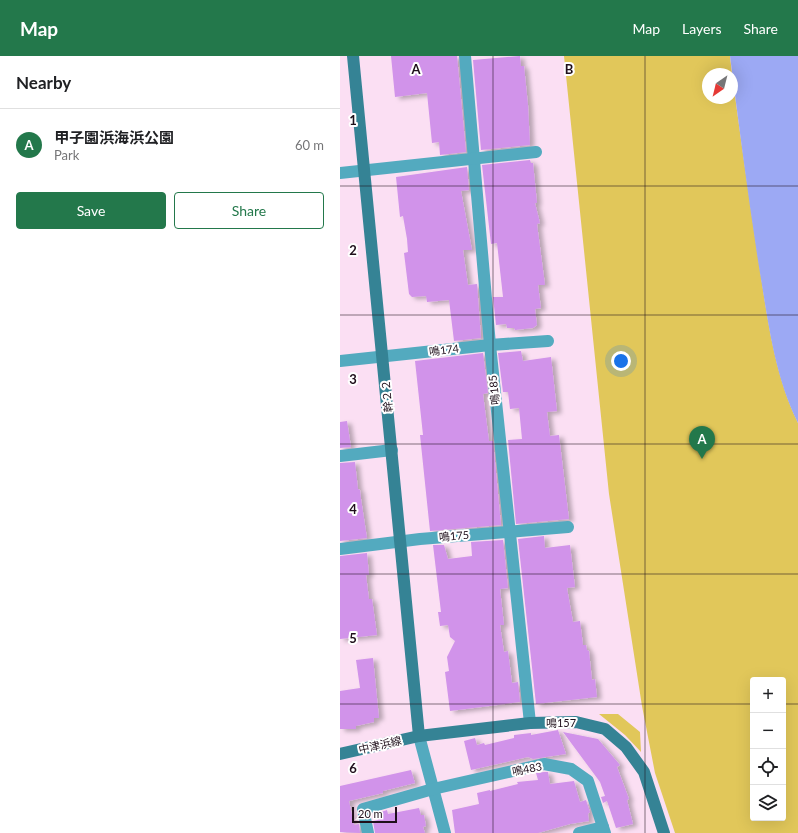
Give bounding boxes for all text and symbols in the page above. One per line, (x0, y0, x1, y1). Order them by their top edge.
text: Map (20, 17, 58, 40)
text: Map (632, 20, 660, 37)
text: Layers (682, 20, 722, 37)
text: Share (744, 20, 778, 37)
text: A (410, 61, 421, 77)
text: B (565, 61, 574, 77)
north arrow (702, 68, 738, 104)
text: Nearby (16, 72, 71, 93)
text: 1 (349, 112, 357, 128)
text: 甲子園浜海浜公園 (54, 128, 174, 146)
text: A (24, 137, 34, 153)
text: 60 m (295, 137, 324, 153)
text: Park (54, 147, 79, 163)
button: Save (16, 192, 166, 229)
button: Share (174, 192, 324, 229)
text: 2 (349, 242, 357, 258)
street label: 鳴174 (428, 341, 460, 358)
your location (611, 351, 631, 371)
text: 3 (349, 371, 357, 387)
street label: 鳴185 (485, 374, 502, 406)
street label: 幹２２ (379, 379, 394, 413)
pin: A (689, 426, 715, 459)
text: 4 (349, 501, 357, 517)
street label: 鳴175 (438, 528, 470, 543)
text: 5 (349, 630, 357, 646)
map controls (750, 677, 786, 821)
button: + (750, 677, 786, 713)
button: − (750, 713, 786, 749)
street label: 鳴157 (546, 716, 576, 729)
street label: 中津浜線 (357, 733, 403, 756)
button: locate (750, 749, 786, 785)
street label: 鳴483 (511, 759, 543, 778)
text: 6 (349, 760, 357, 776)
button: layers (750, 785, 786, 821)
scale bar (352, 805, 397, 824)
text: 20 m (358, 807, 383, 820)

